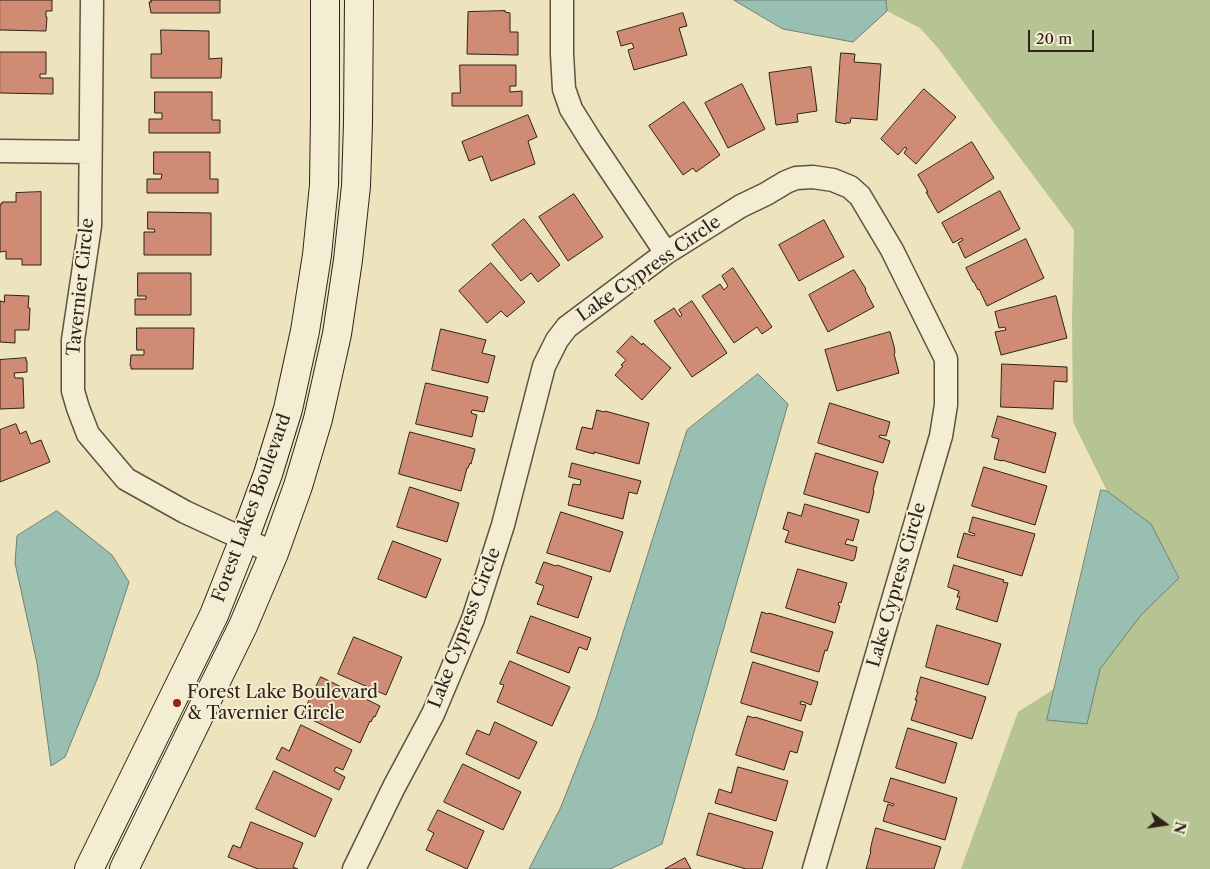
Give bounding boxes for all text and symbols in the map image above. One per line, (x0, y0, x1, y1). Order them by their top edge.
scale bar (1030, 20, 1096, 52)
text: 20 m (1036, 29, 1072, 48)
street label: Lake Cypress Circle (573, 211, 725, 327)
street label: Tavernier Circle (63, 217, 99, 357)
street label: Forest Lakes Boulevard (208, 411, 296, 605)
street label: Lake Cypress Circle (863, 500, 931, 670)
street label: Lake Cypress Circle (424, 545, 506, 711)
place label: Forest Lake Boulevard & Tavernier Circle (187, 682, 378, 724)
marker: Forest Lake Boulevard & Tavernier Circle (171, 697, 183, 709)
north arrow (1140, 799, 1190, 849)
text: N (1169, 820, 1190, 836)

